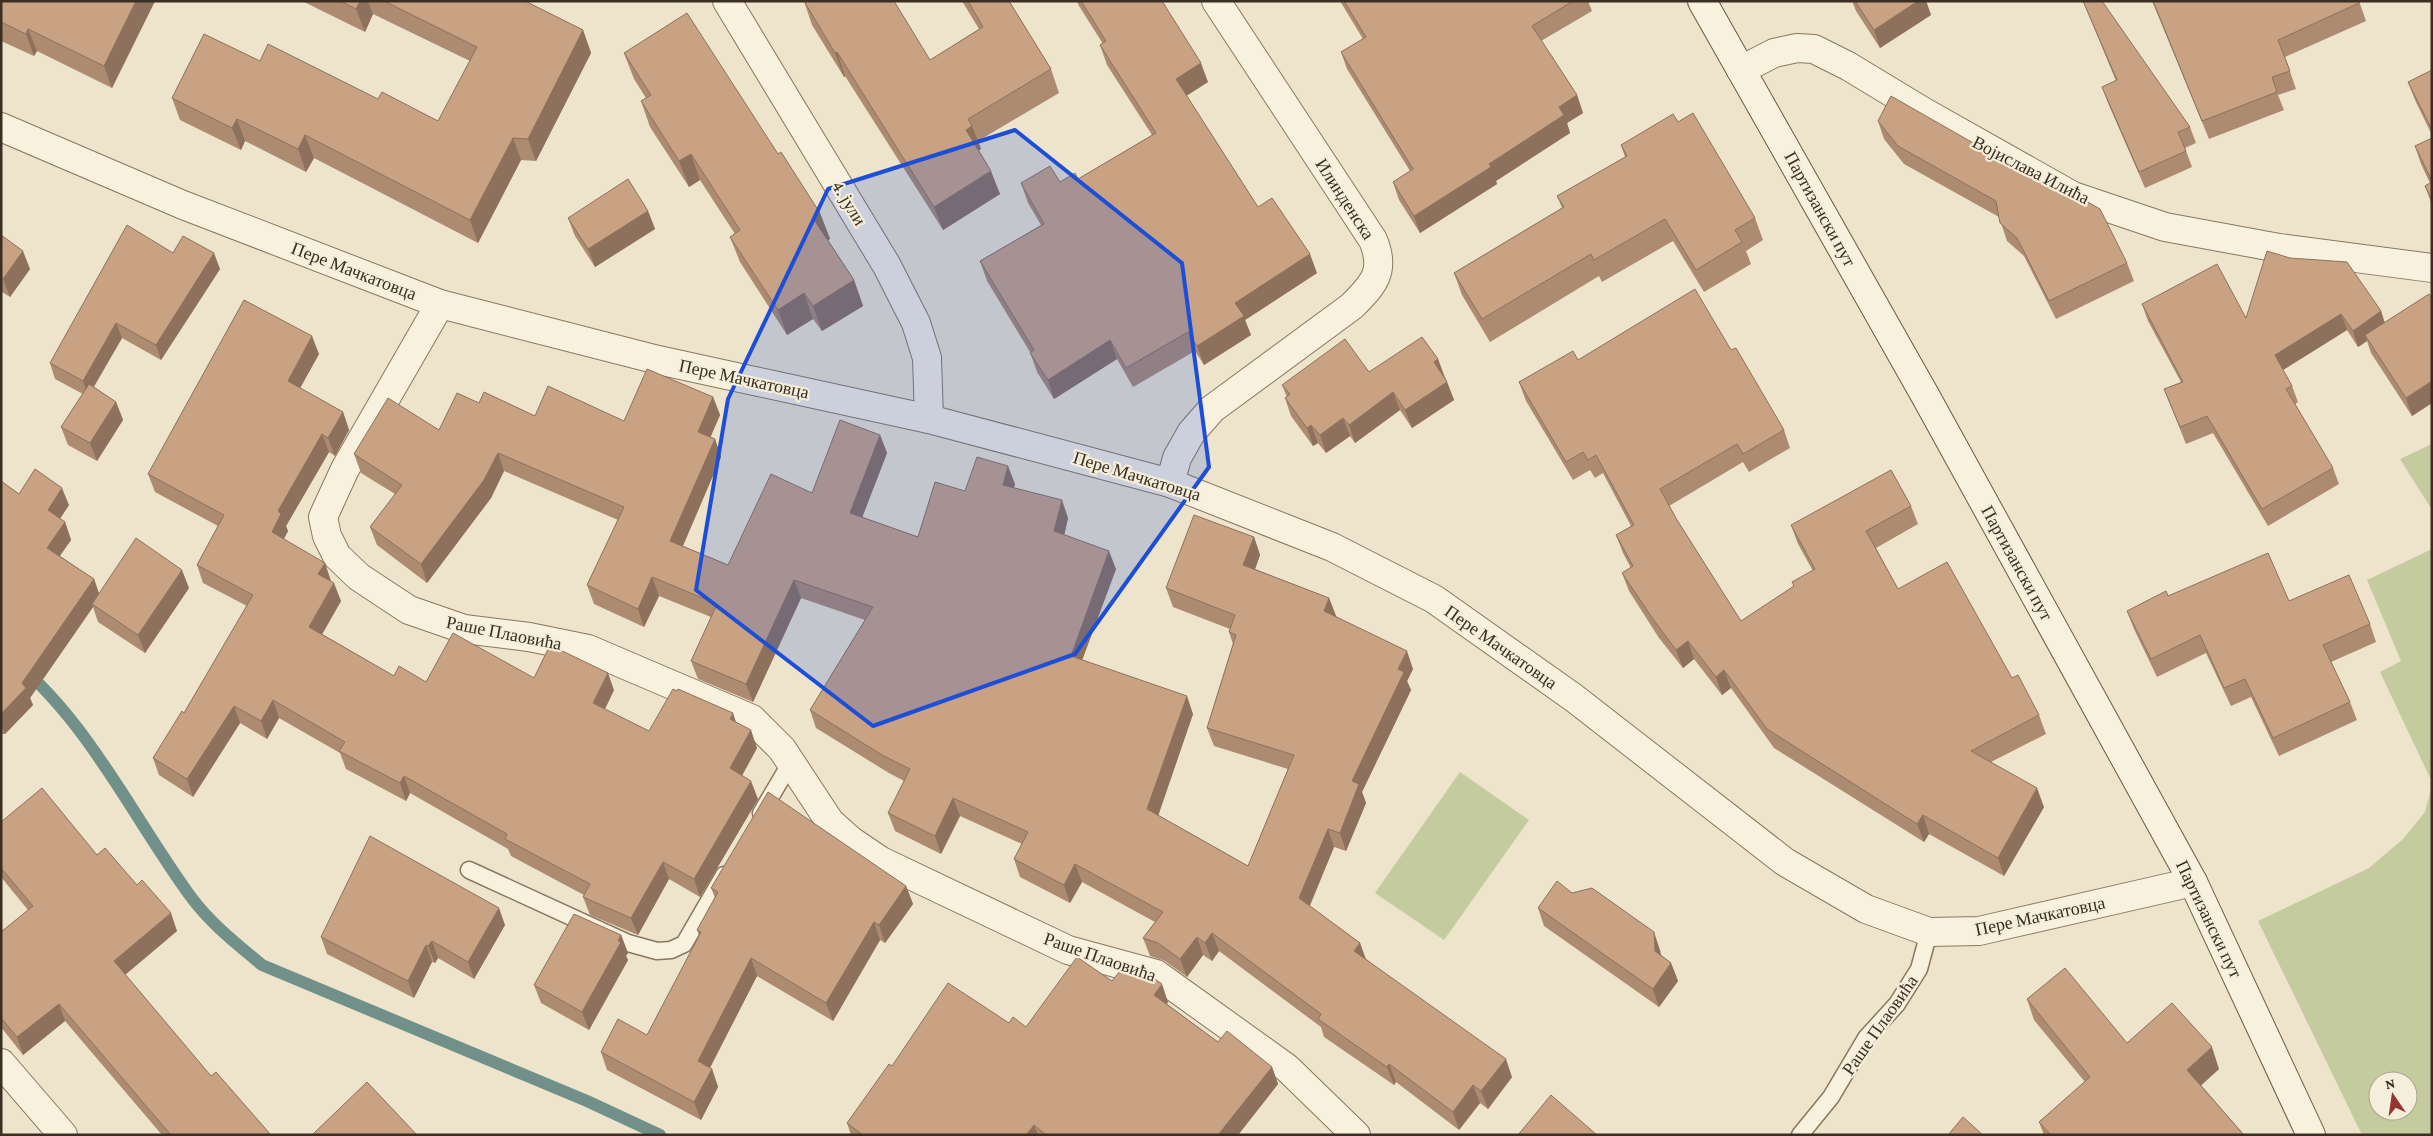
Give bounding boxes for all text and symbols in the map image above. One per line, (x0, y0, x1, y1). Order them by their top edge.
street label: Војислава Илића (1969, 132, 2093, 208)
street label: Партизански пут (1780, 148, 1860, 270)
street label: Илинденска (1311, 155, 1379, 243)
street label: 4. јули (828, 177, 870, 229)
street label: Пере Мачкатовца (289, 238, 419, 304)
street label: Пере Мачкатовца (677, 355, 811, 403)
street label: Пере Мачкатовца (1071, 447, 1203, 505)
street label: Партизански пут (1977, 502, 2057, 624)
street label: Пере Мачкатовца (1441, 601, 1561, 693)
street label: Раше Плаовића (445, 612, 563, 654)
street label: Партизански пут (2172, 857, 2246, 981)
street label: Пере Мачкатовца (1973, 892, 2107, 940)
street label: Раше Плаовића (1041, 928, 1159, 986)
street label: Раше Плаовића (1838, 971, 1922, 1079)
north arrow (2368, 1071, 2418, 1121)
text: N (2384, 1074, 2397, 1092)

